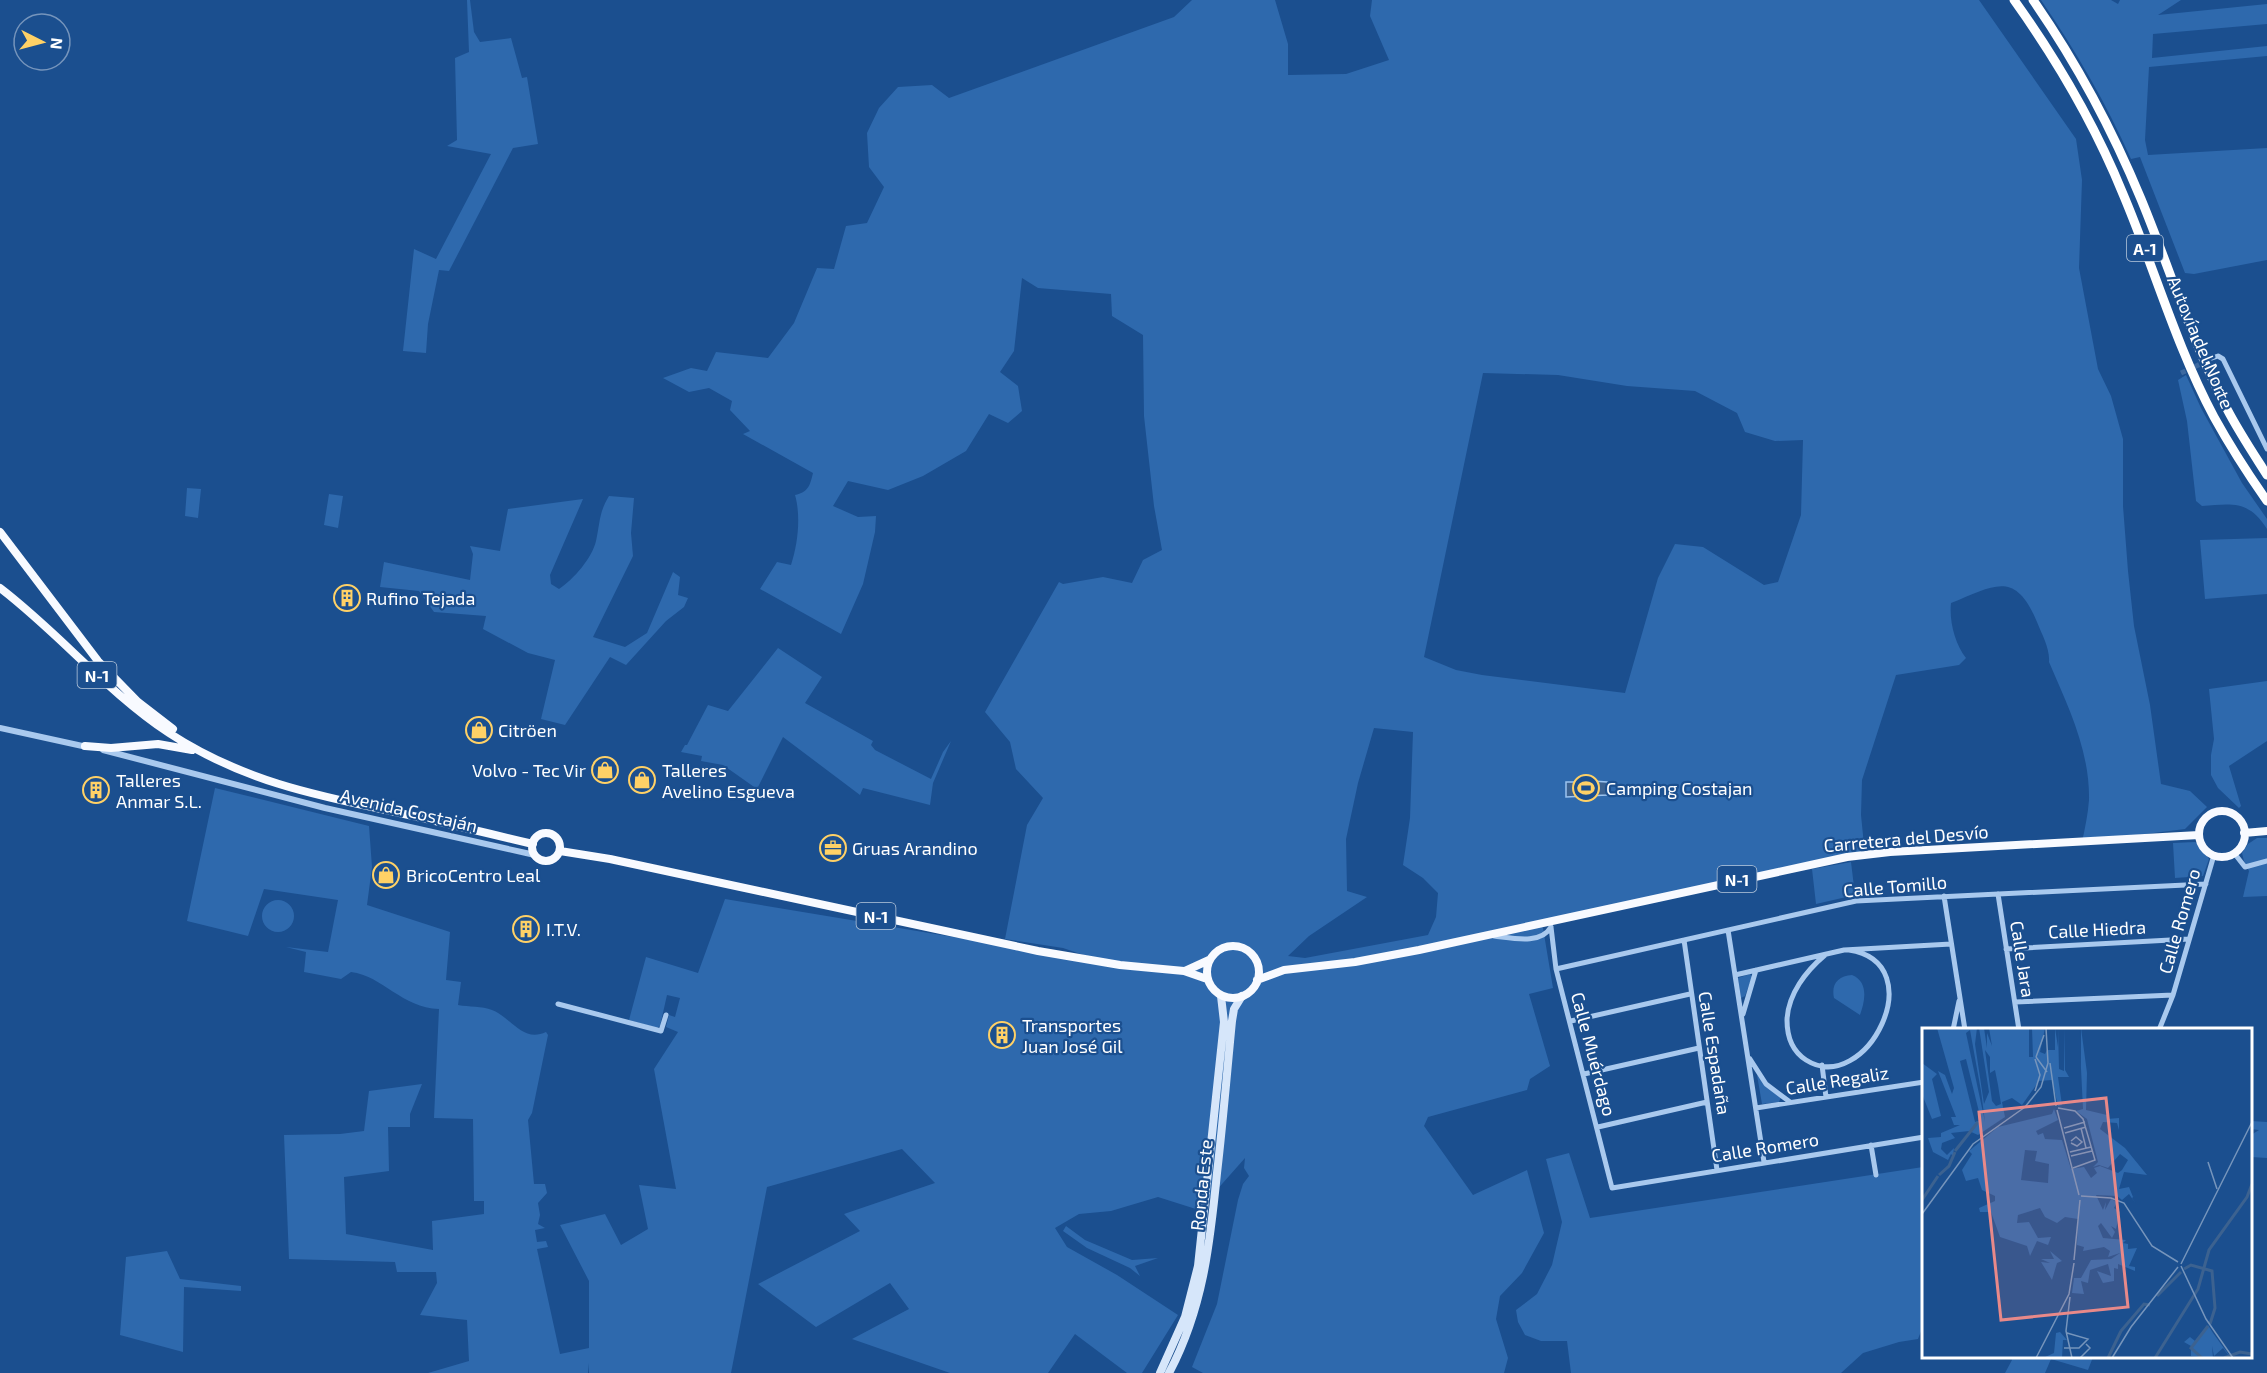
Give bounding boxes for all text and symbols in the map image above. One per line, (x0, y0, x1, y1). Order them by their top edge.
north arrow (12, 12, 72, 72)
text: N (47, 37, 67, 50)
road number: A-1 (2127, 235, 2163, 261)
street label: Autovía del Norte (2163, 272, 2239, 412)
building icon: Rufino Tejada (332, 583, 362, 613)
place label: Rufino Tejada (366, 587, 475, 609)
road number: N-1 (78, 662, 116, 688)
shop icon: Citröen (464, 715, 494, 745)
place label: Citröen (498, 719, 557, 741)
shop icon: Volvo - Tec Vir (590, 755, 620, 785)
place label: Volvo - Tec Vir (472, 759, 586, 781)
place label: Talleres Avelino Esgueva (662, 759, 795, 802)
shop icon: Talleres Avelino Esgueva (627, 765, 657, 795)
place label: Talleres Anmar S.L. (116, 769, 202, 812)
sports icon: Camping Costajan (1571, 773, 1601, 803)
building icon: Talleres Anmar S.L. (81, 775, 111, 805)
place label: Camping Costajan (1606, 777, 1753, 799)
street label: Avenida Costaján (338, 784, 480, 836)
street label: Carretera del Desvío (1823, 820, 1989, 856)
office icon: Gruas Arandino (818, 833, 848, 863)
place label: Gruas Arandino (852, 837, 978, 859)
shop icon: BricoCentro Leal (371, 860, 401, 890)
place label: BricoCentro Leal (406, 864, 541, 886)
road number: N-1 (1718, 866, 1756, 892)
street label: Calle Romero (2153, 866, 2205, 976)
street label: Calle Tomillo (1842, 871, 1948, 901)
road number: N-1 (856, 903, 896, 929)
building icon: I.T.V. (511, 914, 541, 944)
street label: Calle Hiedra (2047, 915, 2147, 943)
place label: I.T.V. (546, 918, 581, 940)
street label: Calle Jara (2006, 919, 2040, 999)
street label: Calle Muérdago (1567, 989, 1621, 1119)
street label: Calle Espadaña (1694, 990, 1736, 1116)
place label: Transportes Juan José Gil (1022, 1014, 1123, 1057)
building icon: Transportes Juan José Gil (987, 1020, 1017, 1050)
inset map (1922, 1028, 2252, 1358)
street label: Calle Regaliz (1784, 1061, 1890, 1099)
street label: Calle Romero (1710, 1128, 1820, 1166)
street label: Ronda Este (1185, 1138, 1217, 1232)

